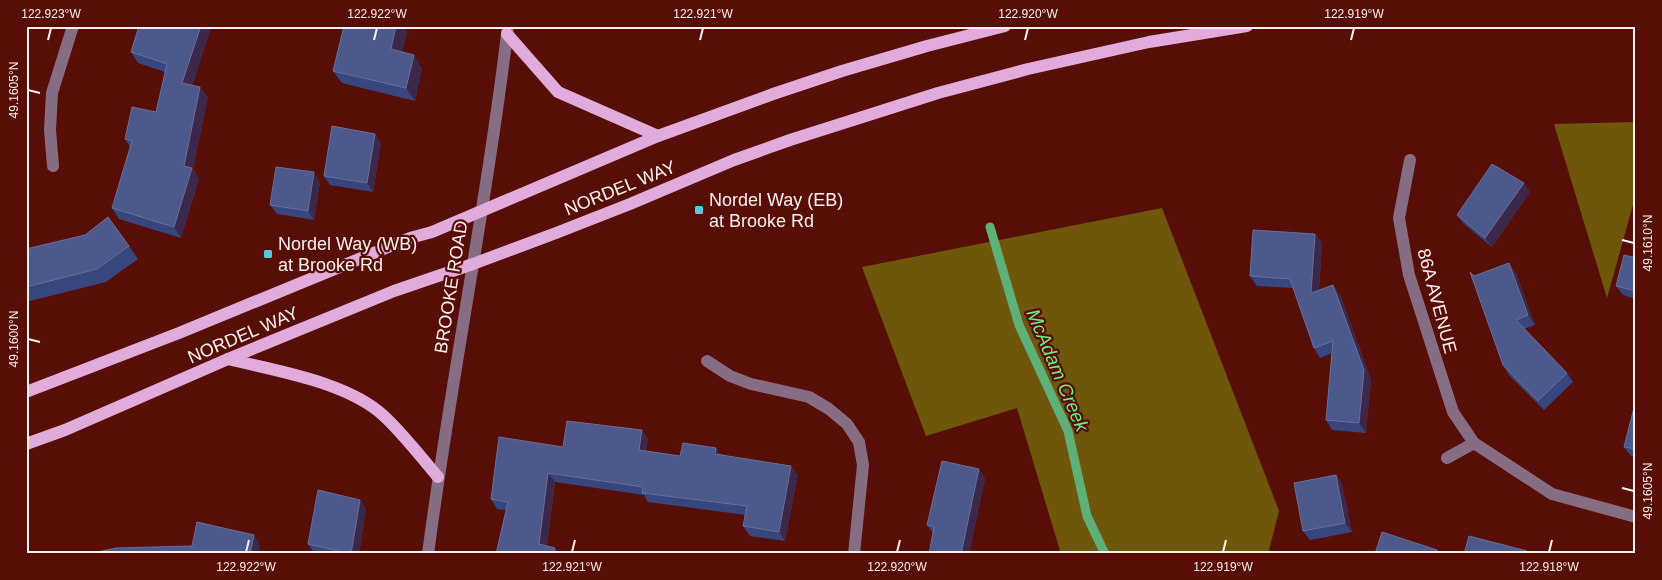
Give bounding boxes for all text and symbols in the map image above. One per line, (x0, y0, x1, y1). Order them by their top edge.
text: 122.923°W (21, 7, 81, 21)
text: 122.922°W (347, 7, 407, 21)
text: 122.921°W (673, 7, 733, 21)
text: 122.920°W (998, 7, 1058, 21)
text: 122.919°W (1324, 7, 1384, 21)
text: 49.1605°N (7, 62, 21, 118)
street label: NORDEL WAY (561, 157, 679, 219)
place label: Nordel Way (EB) at Brooke Rd (709, 190, 843, 231)
marker: Nordel Way (EB) at Brooke Rd (693, 204, 705, 216)
text: 49.1610°N (1641, 215, 1655, 271)
street label: BROOKE ROAD (431, 219, 471, 355)
place label: Nordel Way (WB) at Brooke Rd (278, 234, 417, 275)
street label: 86A AVENUE (1413, 246, 1461, 356)
marker: Nordel Way (WB) at Brooke Rd (262, 248, 274, 260)
street label: NORDEL WAY (185, 303, 301, 367)
water label: McAdam Creek (1022, 306, 1093, 436)
text: 49.1600°N (7, 311, 21, 367)
text: 49.1605°N (1641, 463, 1655, 519)
text: 122.922°W (216, 560, 276, 574)
text: 122.921°W (542, 560, 602, 574)
text: 122.920°W (867, 560, 927, 574)
text: 122.919°W (1193, 560, 1253, 574)
text: 122.918°W (1519, 560, 1579, 574)

